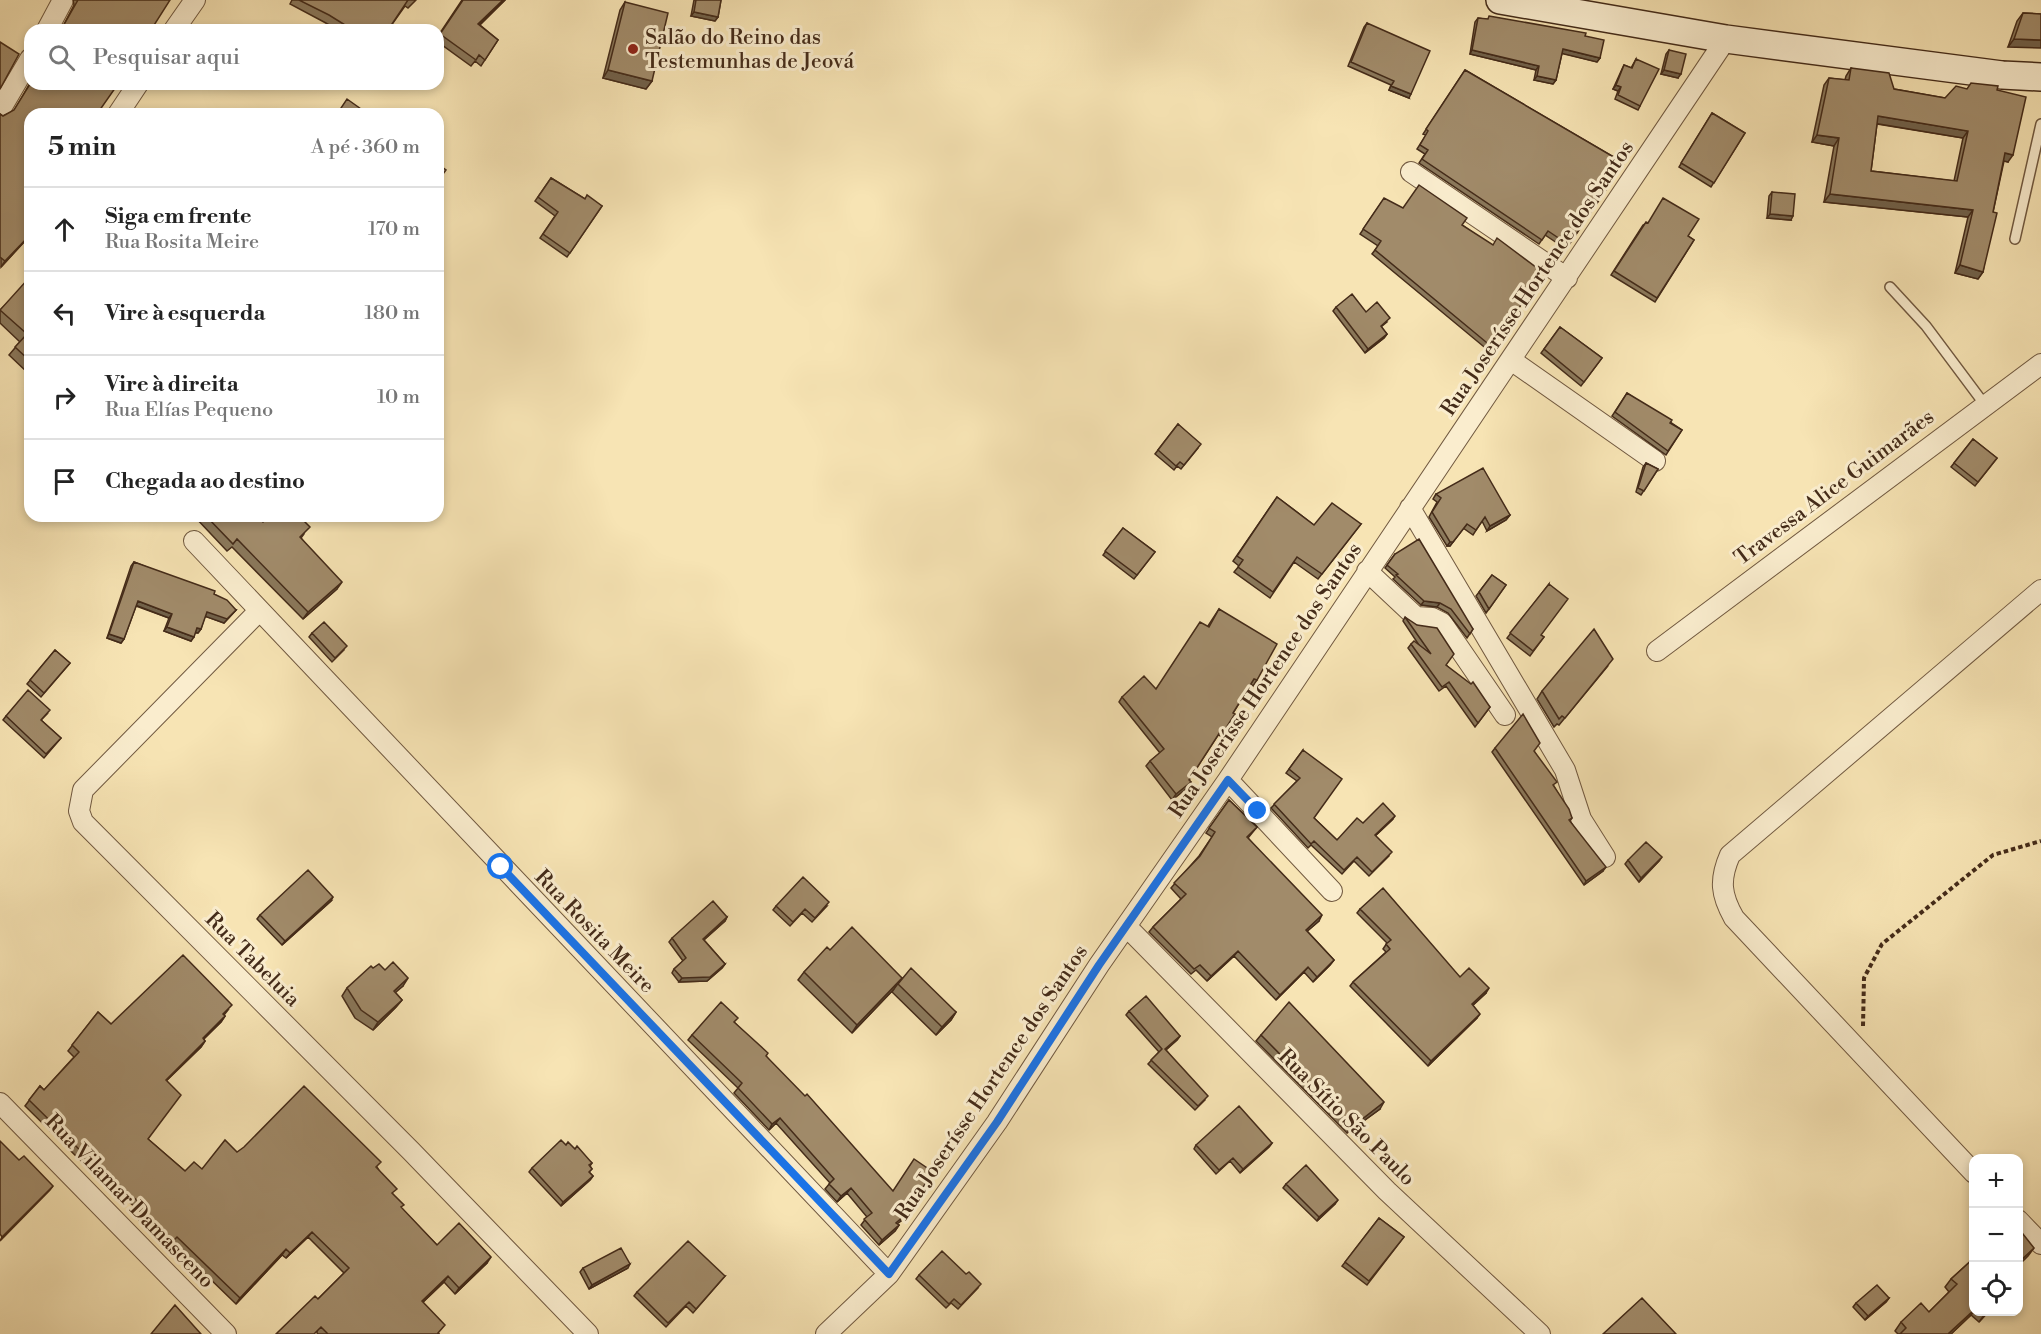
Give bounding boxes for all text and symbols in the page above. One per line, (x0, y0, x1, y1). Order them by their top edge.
search box (24, 24, 444, 90)
place label: Salão do Reino das Testemunhas de Jeová (645, 25, 854, 75)
icon: search (45, 41, 78, 74)
marker: Salão do Reino das Testemunhas de Jeová (626, 42, 640, 56)
text: Pesquisar aqui (93, 44, 240, 71)
text: 5 min (48, 131, 116, 163)
text: A pé · 360 m (311, 135, 420, 160)
street label: Rua Joserísse Hortence dos Santos (1436, 136, 1640, 421)
text: Siga em frente (105, 203, 252, 230)
icon: ahead (48, 213, 81, 246)
text: 170 m (368, 217, 420, 242)
text: Rua Rosita Meire (105, 230, 259, 255)
icon: left (48, 297, 81, 330)
text: Vire à esquerda (105, 300, 265, 327)
text: 180 m (365, 301, 420, 326)
text: Vire à direita (105, 371, 239, 398)
icon: right (48, 381, 81, 414)
text: 10 m (377, 385, 420, 410)
text: Rua Elías Pequeno (105, 398, 273, 423)
street label: Travessa Alice Guimarães (1730, 404, 1940, 571)
icon: arrive (48, 465, 81, 498)
text: Chegada ao destino (105, 468, 305, 495)
street label: Rua Joserísse Hortence dos Santos (1164, 538, 1368, 823)
route end (1244, 797, 1270, 823)
route start (487, 853, 513, 879)
street label: Rua Rosita Meire (529, 864, 660, 999)
street label: Rua Tabeluia (199, 907, 306, 1013)
street label: Rua Joserísse Hortence dos Santos (890, 940, 1094, 1225)
street label: Rua Sítio São Paulo (1272, 1044, 1420, 1192)
street label: Rua Vilamar Damasceno (39, 1109, 219, 1294)
map controls (1969, 1154, 2023, 1316)
button: + (1969, 1154, 2023, 1208)
button: − (1969, 1208, 2023, 1262)
button: locate (1969, 1262, 2023, 1316)

